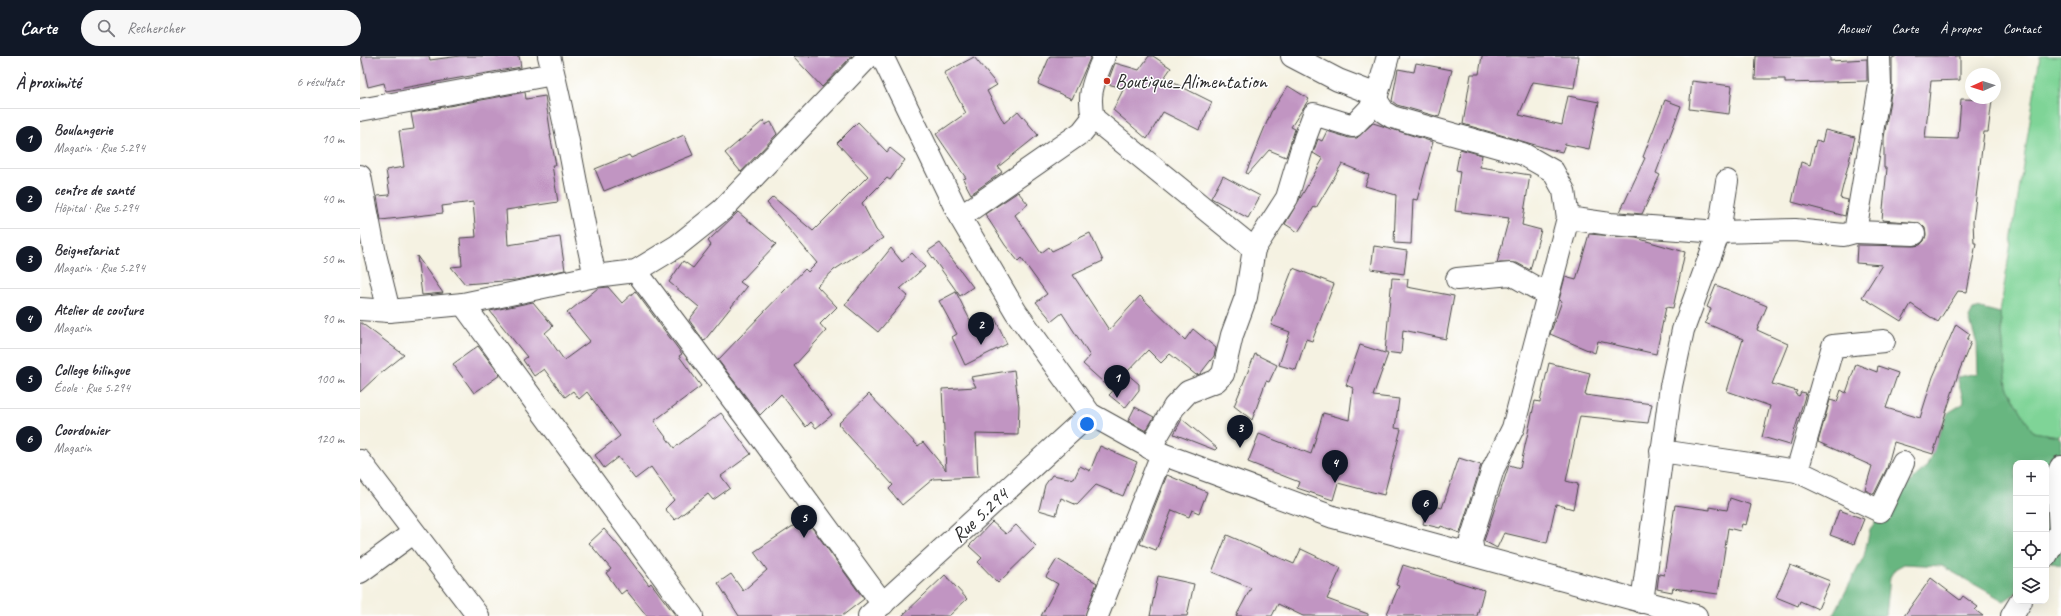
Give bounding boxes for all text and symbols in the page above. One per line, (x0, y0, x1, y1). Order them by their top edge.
search box (81, 10, 361, 46)
text: Carte (20, 16, 57, 40)
icon: search (95, 17, 117, 39)
text: Rechercher (127, 19, 185, 38)
text: Accueil (1838, 20, 1869, 37)
text: Carte (1891, 20, 1918, 37)
text: À propos (1940, 20, 1981, 37)
text: Contact (2003, 20, 2041, 37)
north arrow (1965, 68, 2001, 104)
place label: Boutique_Alimentation (1115, 69, 1268, 94)
text: À proximité (16, 72, 81, 93)
text: 6 résultats (296, 74, 344, 90)
marker: Boutique_Alimentation (1102, 76, 1112, 86)
text: Boulangerie (54, 121, 113, 140)
text: 1 (26, 131, 32, 147)
text: 10 m (322, 131, 344, 147)
text: Magasin · Rue 5.294 (54, 140, 145, 156)
text: centre de santé (54, 181, 134, 200)
text: 2 (26, 191, 32, 207)
text: 40 m (322, 191, 344, 207)
text: Hôpital · Rue 5.294 (54, 200, 138, 216)
text: Beignetariat (54, 241, 118, 260)
text: 3 (26, 251, 32, 267)
text: 50 m (322, 251, 344, 267)
text: Magasin · Rue 5.294 (54, 260, 145, 276)
text: Atelier de couture (54, 301, 143, 320)
text: 4 (26, 311, 32, 327)
text: 90 m (322, 311, 344, 327)
pin: 2 (968, 312, 994, 345)
text: Magasin (54, 320, 92, 336)
text: College bilingue (54, 361, 129, 380)
pin: 1 (1104, 365, 1130, 398)
text: 5 (26, 371, 32, 387)
text: 100 m (316, 371, 344, 387)
text: École · Rue 5.294 (54, 380, 130, 396)
your location (1077, 414, 1097, 434)
pin: 3 (1227, 415, 1253, 448)
text: Coordonier (54, 421, 109, 440)
text: 6 (26, 431, 32, 447)
text: 120 m (316, 431, 344, 447)
text: Magasin (54, 440, 92, 456)
pin: 4 (1322, 450, 1348, 483)
map controls (2013, 460, 2049, 604)
button: + (2013, 460, 2049, 496)
street label: Rue 5.294 (946, 481, 1015, 548)
pin: 6 (1412, 490, 1438, 523)
button: − (2013, 496, 2049, 532)
pin: 5 (791, 505, 817, 538)
button: locate (2013, 532, 2049, 568)
button: layers (2013, 568, 2049, 604)

